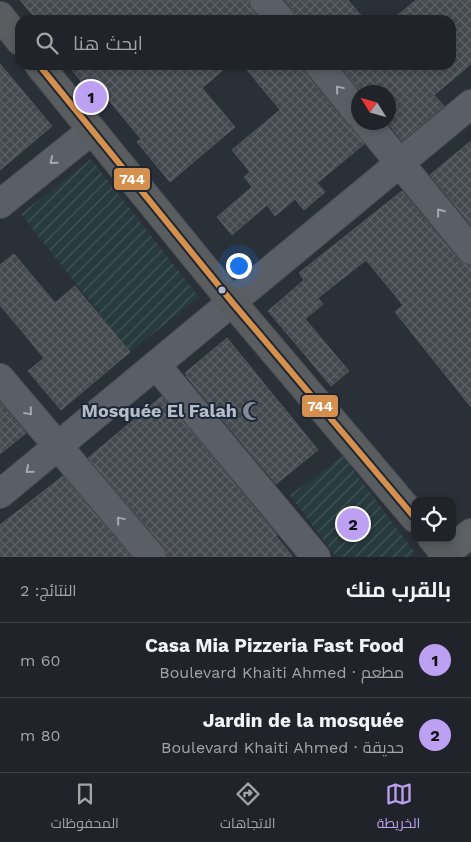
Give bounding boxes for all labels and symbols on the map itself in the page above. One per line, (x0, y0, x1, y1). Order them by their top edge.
pin: 1 (75, 78, 107, 116)
north arrow (351, 85, 396, 130)
one-way arrow (336, 86, 344, 95)
one-way arrow (50, 156, 59, 164)
line badge: 744 (113, 167, 151, 191)
text: 744 (119, 171, 145, 187)
one-way arrow (438, 209, 446, 218)
your location (226, 253, 252, 279)
unlabelled marker (217, 285, 227, 295)
line badge: 744 (301, 394, 339, 418)
text: 744 (307, 398, 333, 414)
place label: Mosquée El Falah (82, 400, 237, 421)
mosque icon: Mosquée El Falah (241, 400, 263, 422)
one-way arrow (23, 406, 32, 415)
one-way arrow (25, 464, 34, 473)
pin: 2 (337, 505, 369, 543)
one-way arrow (117, 516, 126, 525)

